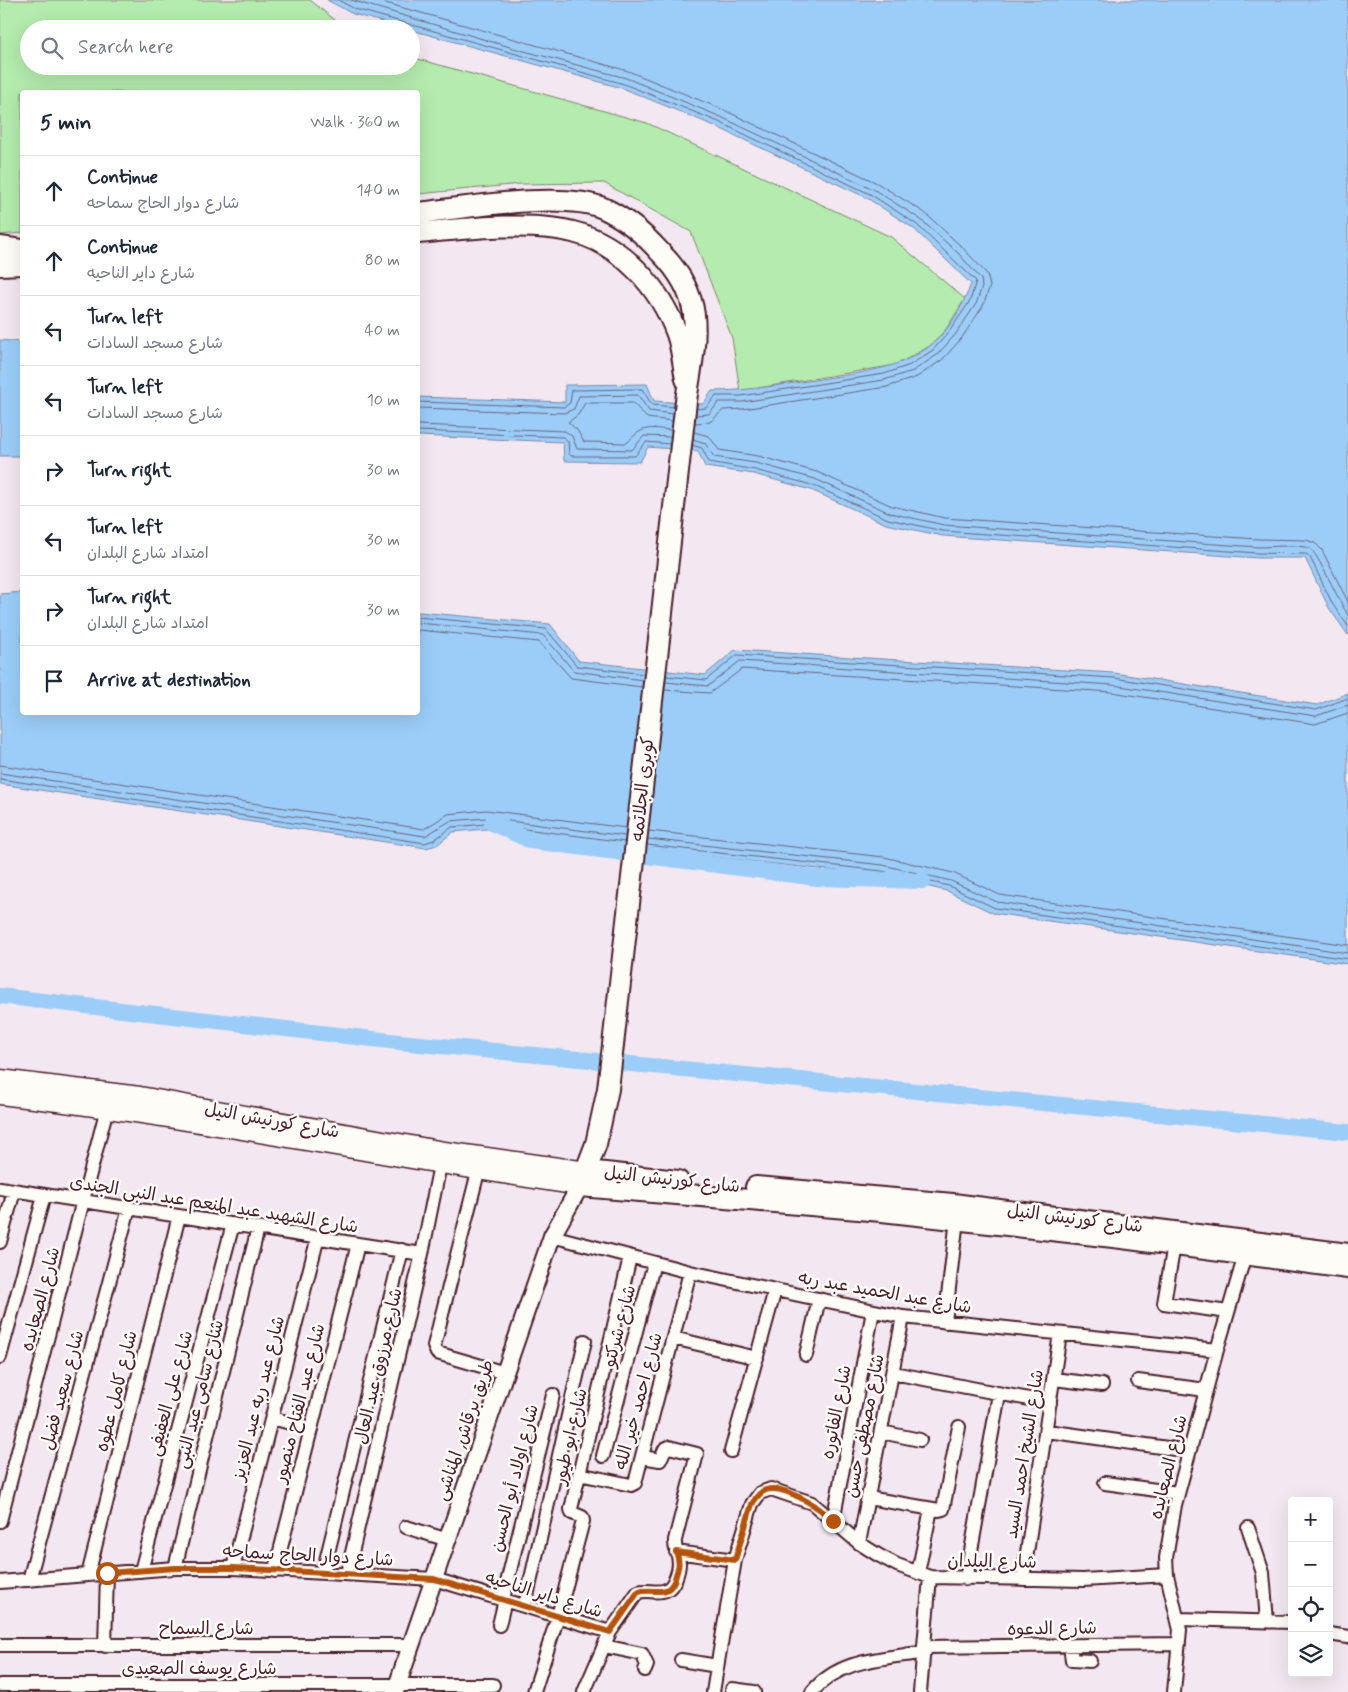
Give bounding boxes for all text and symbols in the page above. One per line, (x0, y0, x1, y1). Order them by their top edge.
search box (20, 20, 420, 75)
icon: search (38, 34, 66, 62)
text: Search here (78, 35, 174, 60)
text: 5 min (40, 109, 92, 137)
text: Walk · 360 m (310, 112, 400, 133)
text: Continue (87, 165, 158, 190)
icon: ahead (40, 177, 68, 205)
text: 140 m (356, 180, 400, 201)
text: شارع دوار الحاج سماحه (87, 193, 239, 214)
text: Continue (87, 235, 158, 260)
icon: ahead (40, 247, 68, 275)
text: 80 m (365, 250, 400, 271)
text: شارع داير الناحيه (87, 263, 195, 284)
text: Turn left (87, 305, 163, 330)
icon: left (40, 317, 68, 345)
text: 40 m (364, 320, 400, 341)
text: شارع مسجد السادات (87, 333, 223, 354)
text: Turn left (87, 375, 163, 400)
icon: left (40, 387, 68, 415)
text: 10 m (367, 390, 400, 411)
text: شارع مسجد السادات (87, 403, 223, 424)
icon: right (40, 457, 68, 485)
text: Turn right (87, 458, 171, 483)
text: 30 m (367, 460, 400, 481)
text: Turn left (87, 515, 163, 540)
icon: left (40, 527, 68, 555)
text: 30 m (367, 530, 400, 551)
text: امتداد شارع البلدان (87, 543, 209, 564)
text: Turn right (87, 585, 171, 610)
icon: right (40, 597, 68, 625)
text: 30 m (367, 600, 400, 621)
text: امتداد شارع البلدان (87, 613, 209, 634)
icon: arrive (40, 667, 68, 695)
text: Arrive at destination (87, 668, 251, 693)
street label: كوبرى الجلاتمه (626, 735, 660, 843)
street label: شارع كورنيش النيل (202, 1097, 341, 1145)
street label: شارع كورنيش النيل (603, 1161, 741, 1199)
street label: شارع الشهيد عبد المنعم عبد النبى الجندى (68, 1170, 360, 1241)
street label: شارع كورنيش النيل (1006, 1199, 1144, 1239)
street label: شارع الصعايده (16, 1244, 66, 1354)
street label: شارع عبد الحميد عبد ربه (796, 1266, 973, 1320)
street label: شارع شركتو (597, 1282, 642, 1371)
street label: شارع مرزوق عبد العال (349, 1286, 409, 1447)
street label: شارع عبد ربه عبد العزيز (226, 1313, 291, 1485)
street label: شارع سامى عبد النبى (170, 1317, 230, 1471)
street label: شارع عبد الفتاح منصور (268, 1321, 331, 1487)
street label: شارع سعيد فضل (35, 1328, 90, 1453)
street label: شارع كامل عطوه (90, 1328, 144, 1454)
street label: شارع على العفيفى (143, 1328, 199, 1459)
street label: شارع احمد خير الله (609, 1330, 669, 1473)
street label: شارع مصطفى حسن (839, 1352, 891, 1500)
street label: طريق برقاش, المناشى (430, 1357, 500, 1504)
street label: شارع الفاتوره (816, 1363, 858, 1461)
street label: شارع الشيخ احمد السيد (1000, 1368, 1050, 1540)
street label: شارع ابو طيور (548, 1386, 594, 1489)
street label: شارع اولاد أبو الحسن (485, 1402, 545, 1555)
street label: شارع الصعايده (1144, 1412, 1194, 1522)
map controls (1288, 1497, 1333, 1677)
button: + (1288, 1497, 1333, 1542)
route end (822, 1510, 845, 1533)
street label: شارع دوار الحاج سماحه (222, 1540, 394, 1572)
button: − (1288, 1542, 1333, 1587)
street label: شارع البلدان (947, 1549, 1037, 1575)
route start (96, 1562, 119, 1585)
street label: شارع داير الناحيه (482, 1566, 605, 1624)
button: locate (1288, 1587, 1333, 1632)
street label: شارع الدعوه (1007, 1616, 1097, 1642)
street label: شارع السماح (158, 1617, 254, 1641)
button: layers (1288, 1632, 1333, 1677)
street label: شارع يوسف الصعيدى (121, 1657, 277, 1681)

